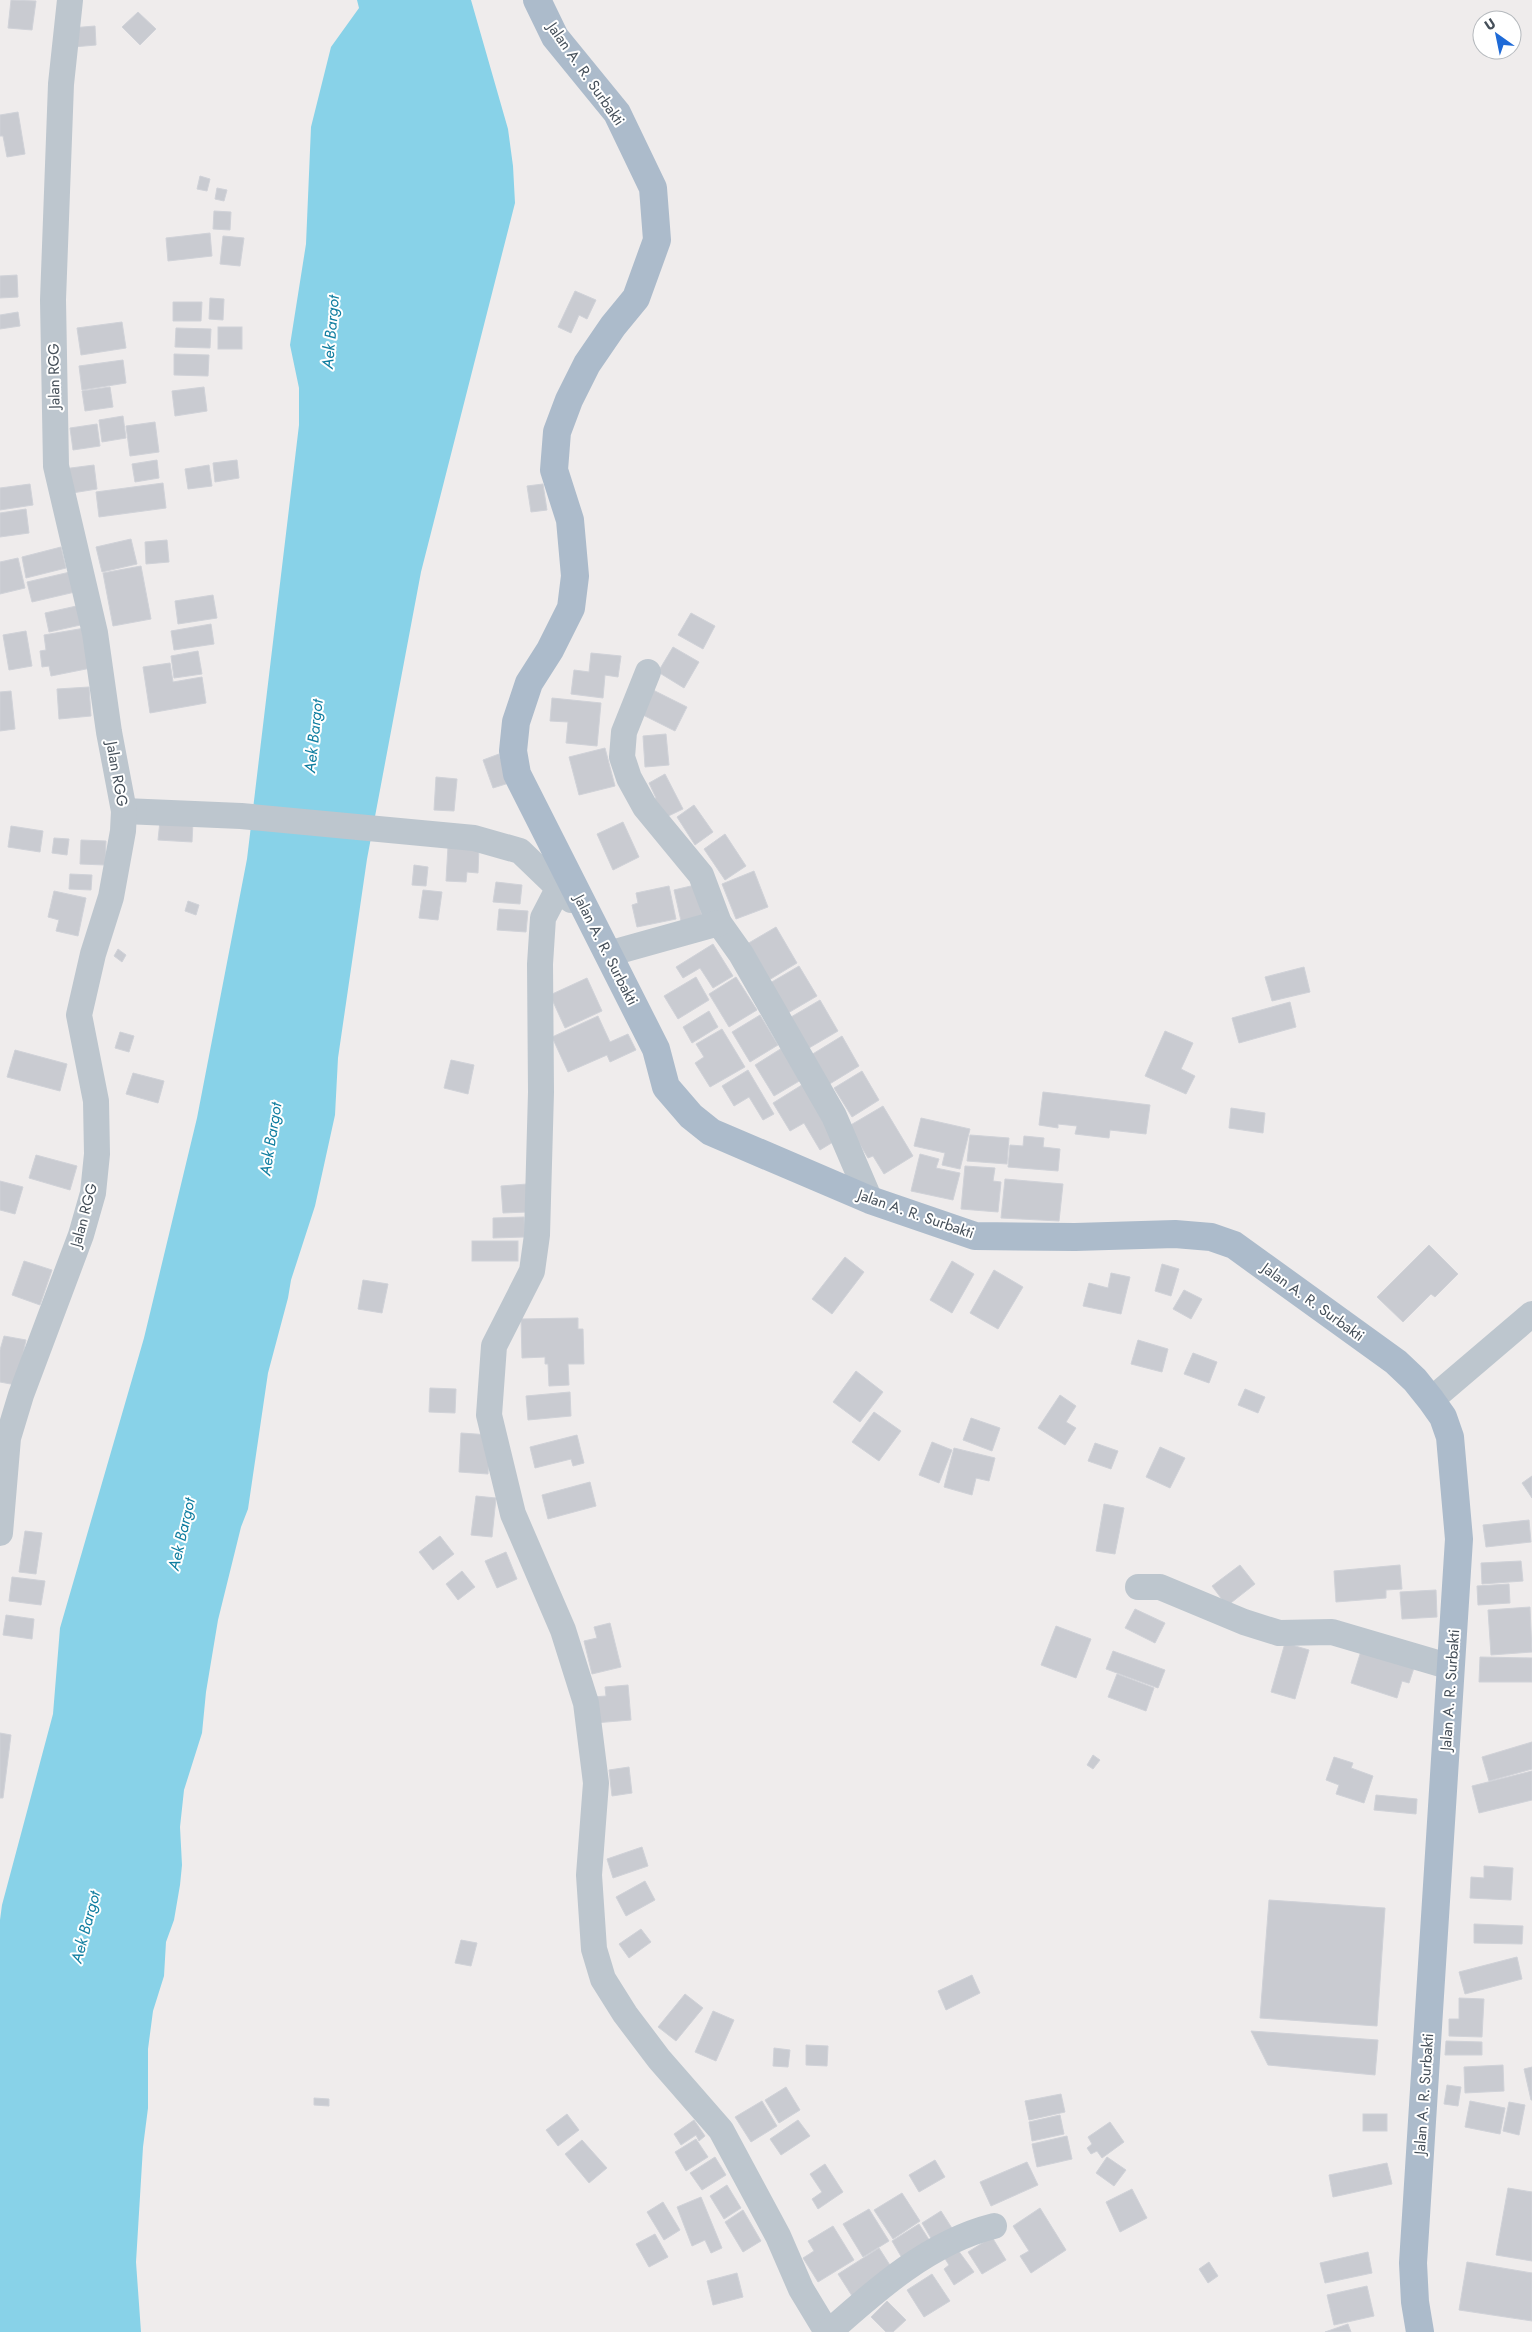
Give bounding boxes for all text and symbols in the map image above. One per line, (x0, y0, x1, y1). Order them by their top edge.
north arrow (1472, 10, 1522, 60)
text: U (1480, 13, 1499, 35)
street label: Jalan A. R. Surbakti (541, 16, 630, 130)
water label: Aek Bargot (316, 293, 345, 371)
street label: Jalan RGG (42, 343, 66, 411)
water label: Aek Bargot (298, 697, 329, 775)
street label: Jalan RGG (100, 738, 134, 808)
street label: Jalan A. R. Surbakti (568, 889, 643, 1009)
water label: Aek Bargot (253, 1100, 288, 1178)
street label: Jalan RGG (64, 1181, 103, 1251)
street label: Jalan A. R. Surbakti (853, 1183, 977, 1244)
street label: Jalan A. R. Surbakti (1256, 1256, 1369, 1347)
water label: Aek Bargot (162, 1494, 201, 1574)
street label: Jalan A. R. Surbakti (1435, 1629, 1465, 1753)
water label: Aek Bargot (65, 1887, 106, 1967)
street label: Jalan A. R. Surbakti (1409, 2033, 1439, 2157)

